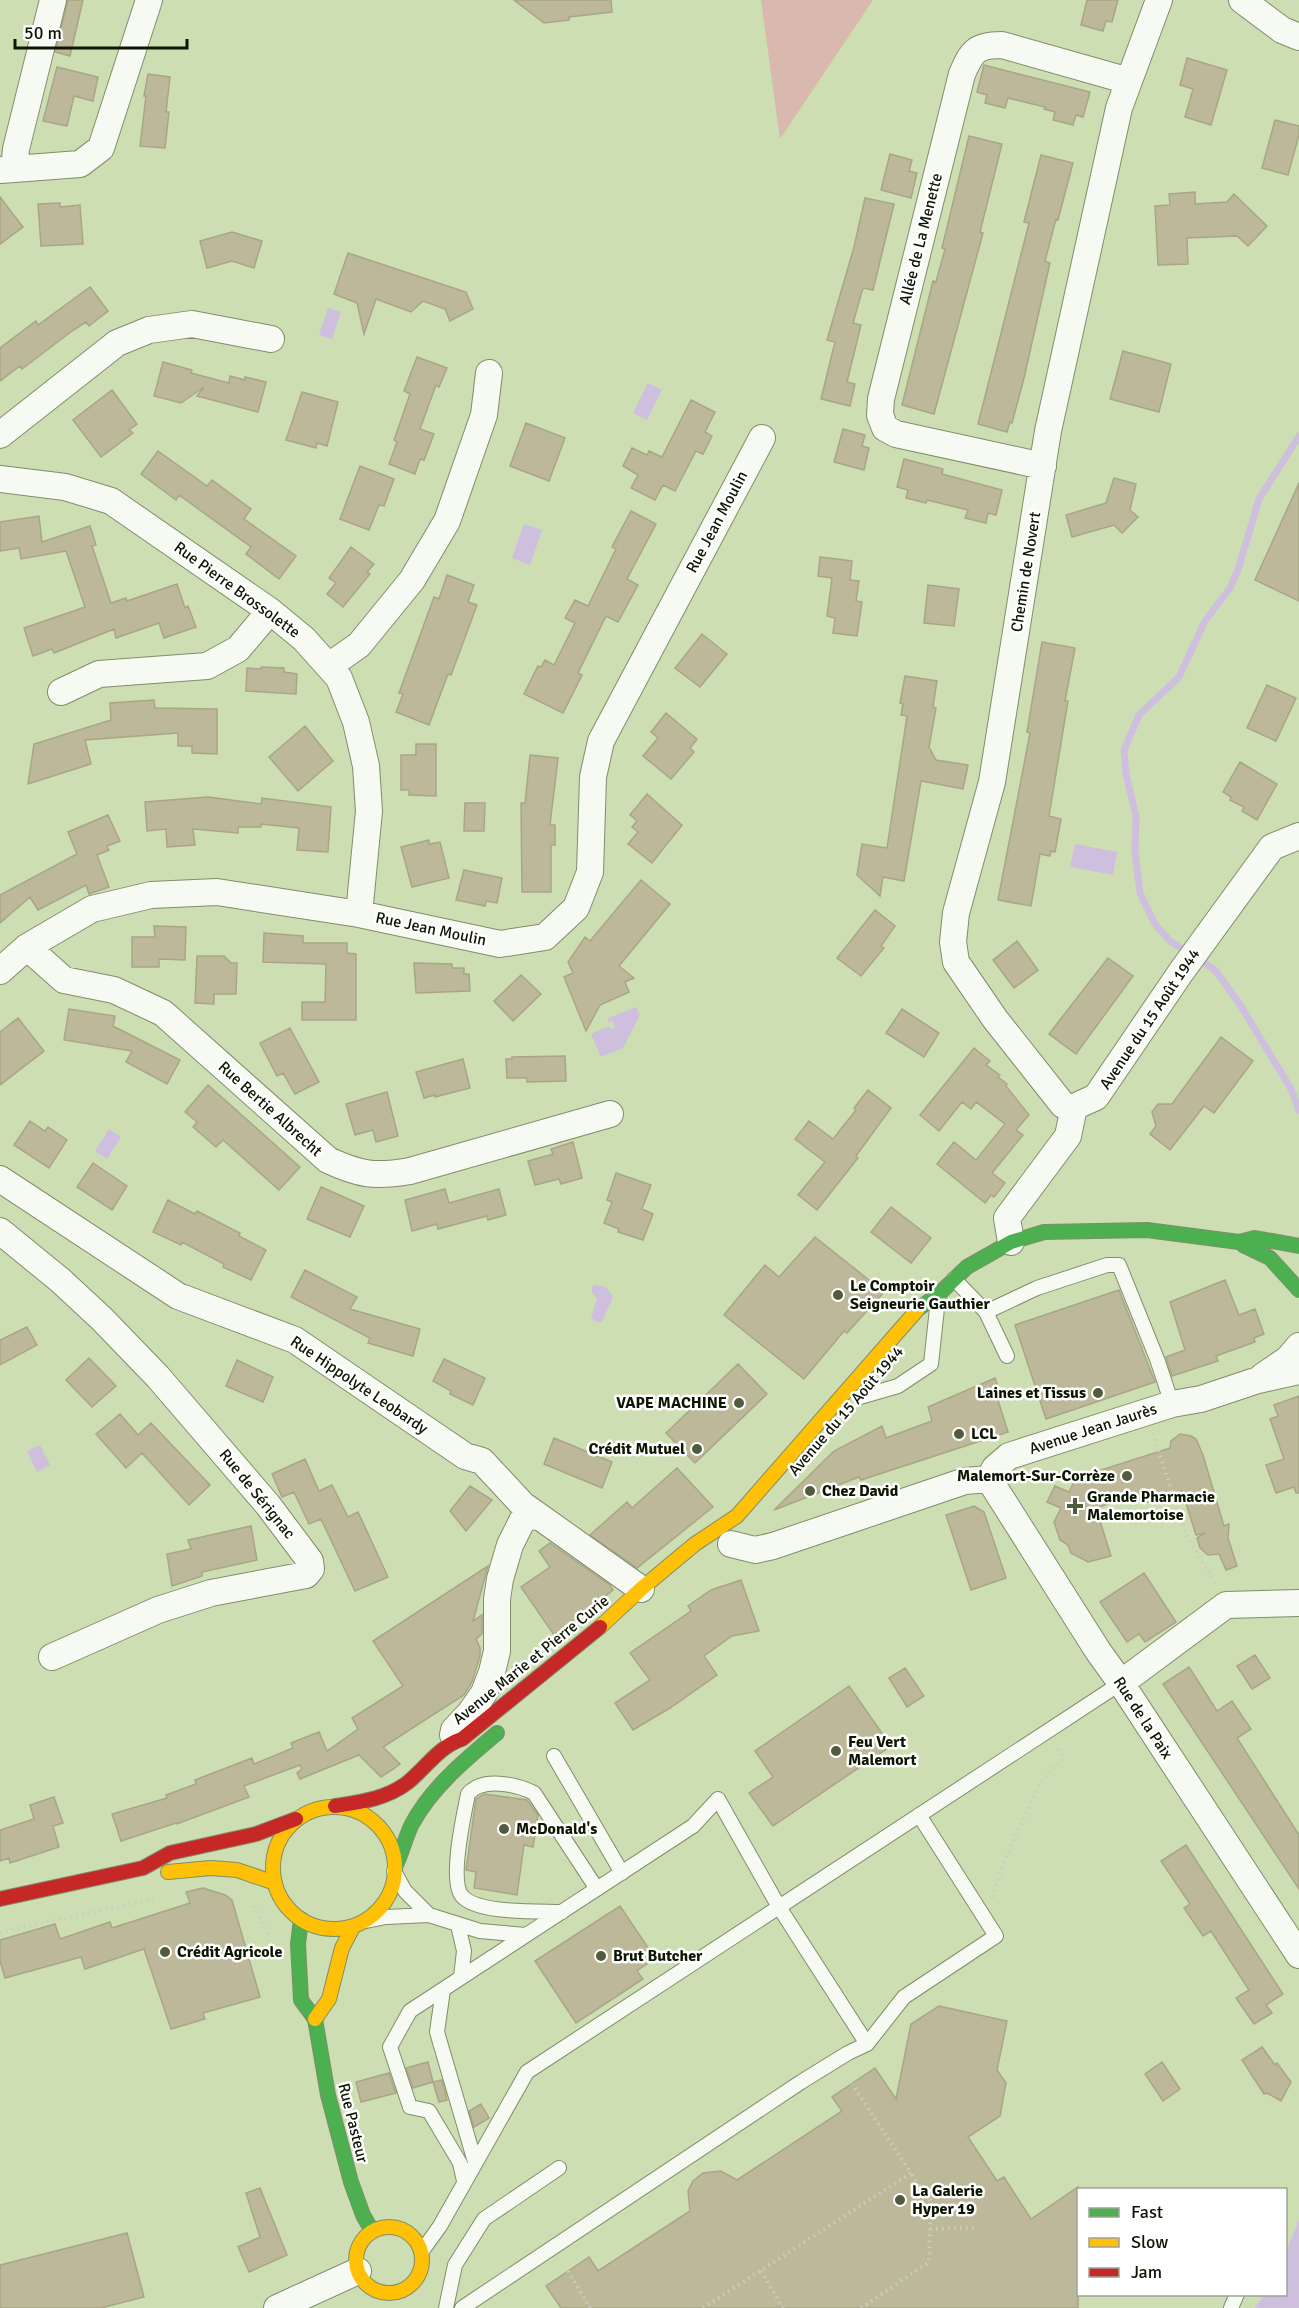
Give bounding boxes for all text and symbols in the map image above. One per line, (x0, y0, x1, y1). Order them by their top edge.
scale bar (15, 12, 188, 50)
text: 50 m (24, 22, 62, 44)
street label: Allée de La Menette (895, 171, 947, 307)
street label: Rue Jean Moulin (682, 468, 752, 576)
street label: Chemin de Novert (1007, 510, 1045, 634)
street label: Rue Pierre Brossolette (170, 537, 304, 643)
street label: Rue Jean Moulin (374, 907, 488, 951)
street label: Avenue du 15 Août 1944 (1095, 945, 1205, 1093)
street label: Rue Bertie Albrecht (214, 1057, 326, 1161)
place label: Le Comptoir Seigneurie Gauthier (850, 1276, 990, 1314)
marker: Le Comptoir Seigneurie Gauthier (831, 1288, 845, 1302)
street label: Rue Hippolyte Leobardy (286, 1332, 432, 1439)
street label: Avenue du 15 Août 1944 (784, 1342, 908, 1480)
place label: Laines et Tissus (977, 1383, 1086, 1403)
marker: Laines et Tissus (1091, 1386, 1105, 1400)
place label: VAPE MACHINE (616, 1393, 727, 1413)
marker: VAPE MACHINE (732, 1396, 746, 1410)
street label: Avenue Jean Jaurès (1027, 1399, 1159, 1459)
place label: LCL (971, 1424, 998, 1444)
marker: LCL (952, 1427, 966, 1441)
place label: Crédit Mutuel (589, 1439, 685, 1459)
marker: Crédit Mutuel (690, 1442, 704, 1456)
street label: Rue de Sérignac (215, 1445, 299, 1543)
place label: Malemort-Sur-Corrèze (957, 1466, 1115, 1486)
marker: Malemort-Sur-Corrèze (1120, 1469, 1134, 1483)
place label: Chez David (822, 1481, 899, 1501)
marker: Chez David (803, 1484, 817, 1498)
place label: Grande Pharmacie Malemortoise (1087, 1487, 1215, 1525)
marker: Grande Pharmacie Malemortoise (1068, 1499, 1082, 1513)
street label: Avenue Marie et Pierre Curie (449, 1591, 613, 1729)
street label: Rue de la Paix (1109, 1673, 1177, 1764)
place label: Feu Vert Malemort (848, 1732, 917, 1770)
marker: Feu Vert Malemort (829, 1744, 843, 1758)
place label: McDonald's (516, 1819, 597, 1839)
marker: McDonald's (497, 1822, 511, 1836)
place label: Crédit Agricole (177, 1942, 282, 1962)
marker: Crédit Agricole (158, 1945, 172, 1959)
place label: Brut Butcher (613, 1946, 703, 1966)
marker: Brut Butcher (594, 1949, 608, 1963)
street label: Rue Pasteur (333, 2081, 373, 2165)
place label: La Galerie Hyper 19 (912, 2181, 983, 2219)
legend (1077, 2188, 1287, 2296)
marker: La Galerie Hyper 19 (893, 2193, 907, 2207)
text: Fast (1131, 2201, 1163, 2223)
text: Slow (1131, 2231, 1168, 2253)
text: Jam (1131, 2261, 1162, 2283)

